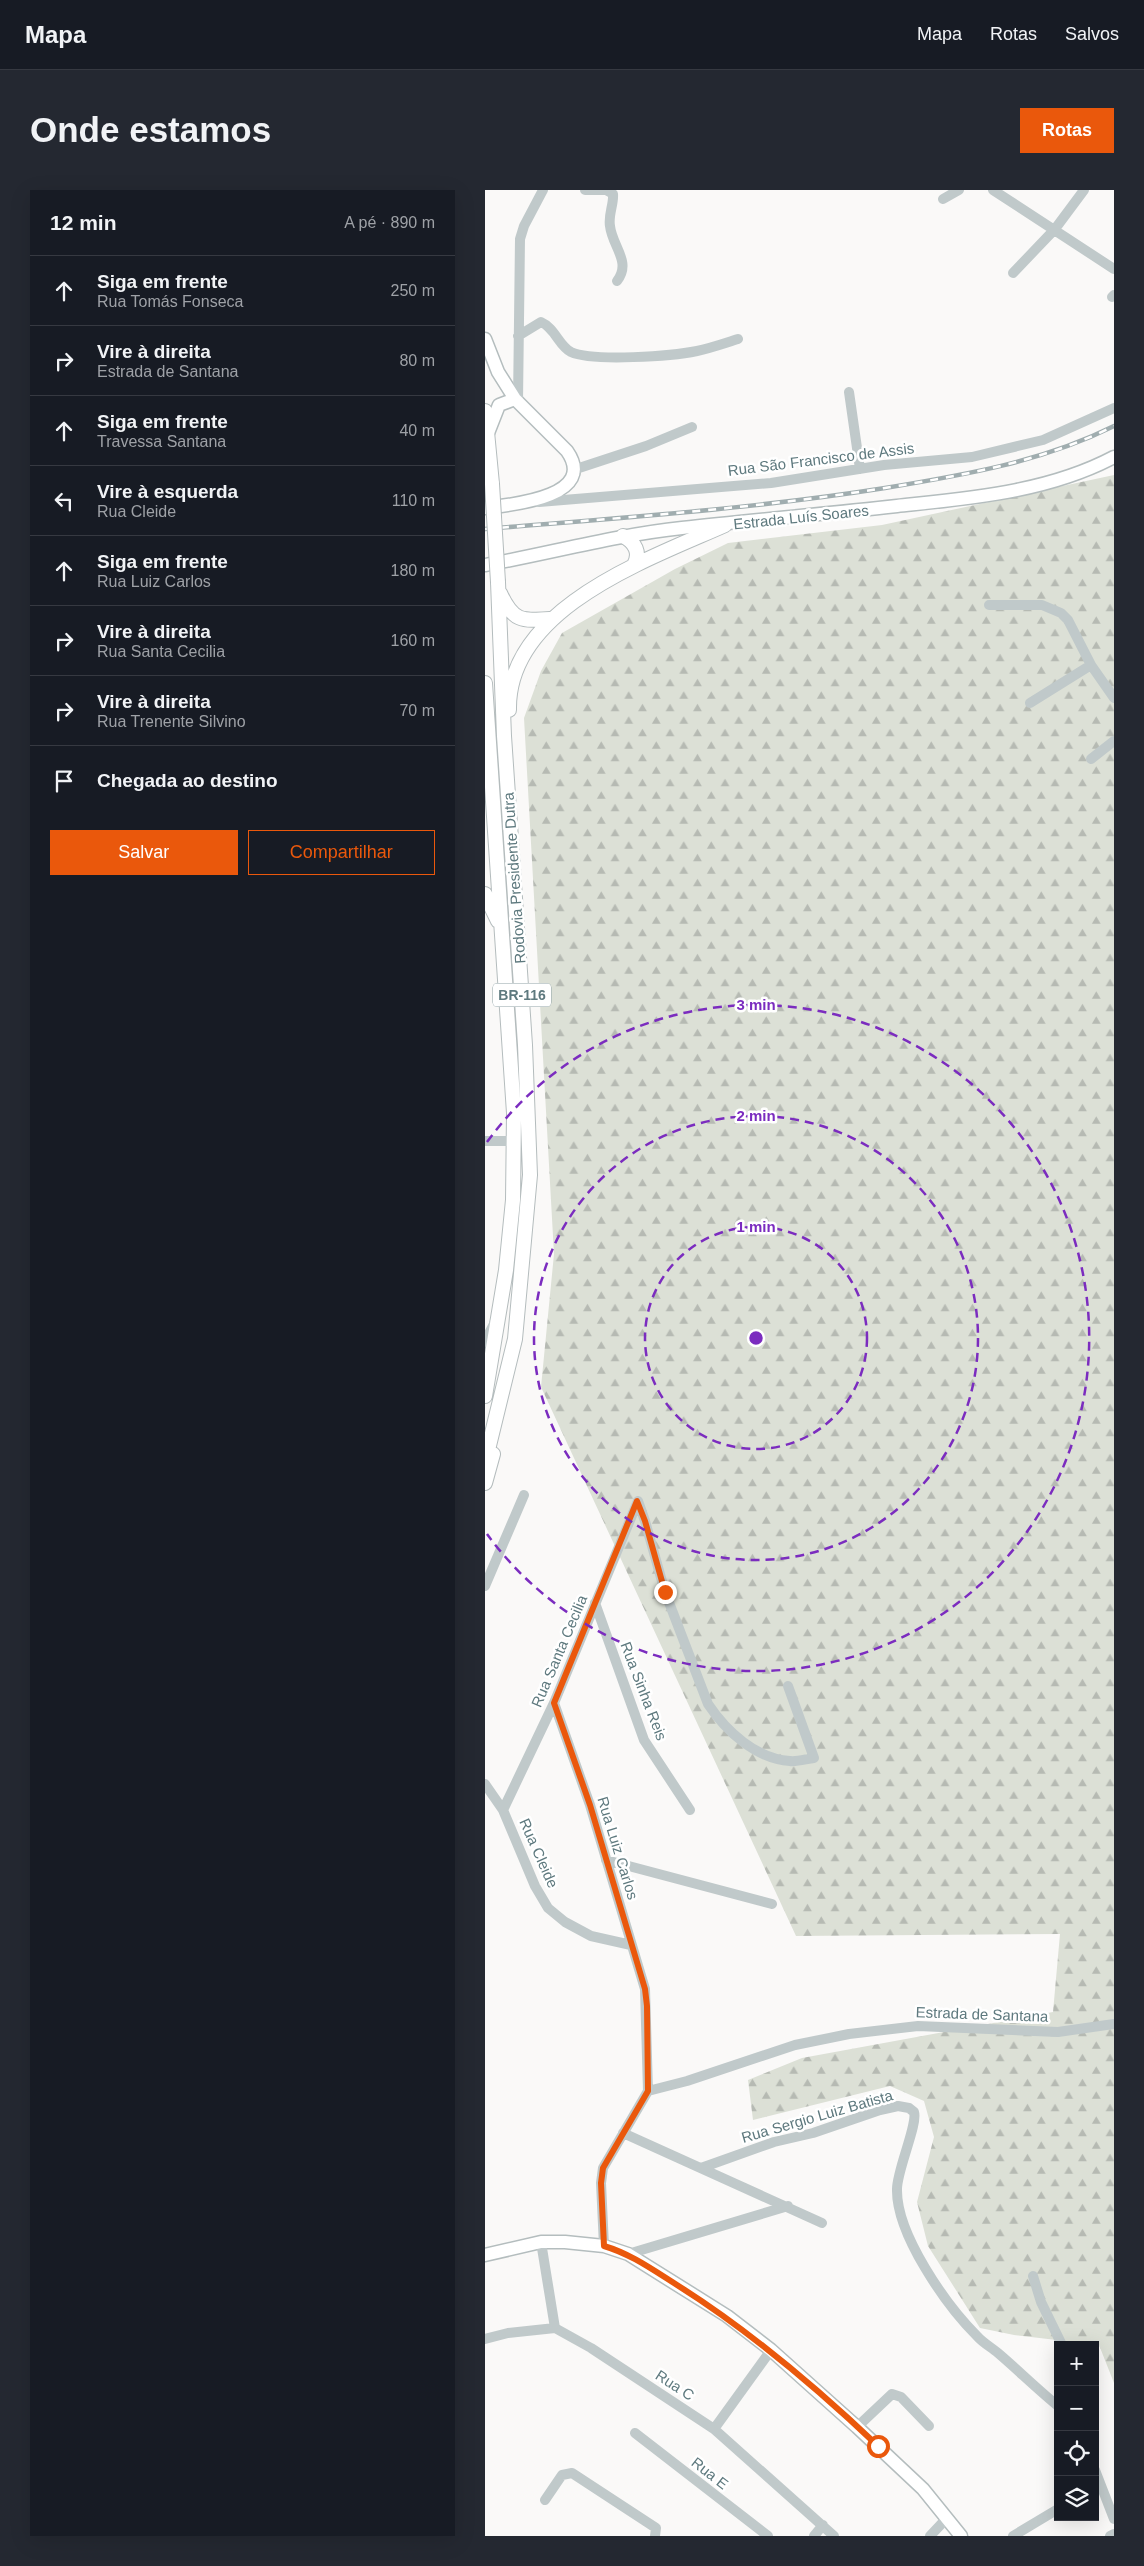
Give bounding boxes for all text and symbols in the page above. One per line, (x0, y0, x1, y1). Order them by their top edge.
text: Mapa (25, 21, 86, 48)
text: Mapa (917, 24, 962, 44)
text: Rotas (990, 24, 1037, 44)
text: Salvos (1065, 24, 1119, 44)
button: Rotas (1020, 108, 1114, 153)
text: Onde estamos (30, 110, 271, 149)
text: 12 min (50, 211, 117, 234)
text: A pé · 890 m (344, 214, 435, 231)
text: Siga em frente (97, 271, 228, 292)
icon: ahead (50, 277, 78, 305)
text: 250 m (391, 282, 435, 299)
text: Rua Tomás Fonseca (97, 293, 243, 310)
text: Vire à direita (97, 341, 211, 362)
icon: right (50, 347, 78, 375)
text: 80 m (399, 352, 435, 369)
text: Estrada de Santana (97, 363, 238, 380)
text: Siga em frente (97, 411, 228, 432)
icon: ahead (50, 417, 78, 445)
text: 40 m (399, 422, 435, 439)
text: Travessa Santana (97, 433, 226, 450)
street label: Rua São Francisco de Assis (727, 439, 915, 479)
text: Vire à esquerda (97, 481, 238, 502)
icon: left (50, 487, 78, 515)
text: 110 m (392, 492, 435, 509)
street label: Estrada Luís Soares (733, 501, 869, 533)
text: Rua Cleide (97, 503, 176, 520)
text: Siga em frente (97, 551, 228, 572)
icon: ahead (50, 557, 78, 585)
text: 180 m (391, 562, 435, 579)
text: Rua Luiz Carlos (97, 573, 211, 590)
text: Vire à direita (97, 621, 211, 642)
icon: right (50, 627, 78, 655)
text: 160 m (391, 632, 435, 649)
text: Rua Santa Cecilia (97, 643, 225, 660)
text: Vire à direita (97, 691, 211, 712)
icon: right (50, 697, 78, 725)
text: 70 m (399, 702, 435, 719)
text: Rua Trenente Silvino (97, 713, 246, 730)
icon: arrive (50, 767, 78, 795)
text: Chegada ao destino (97, 770, 278, 791)
street label: Rodovia Presidente Dutra (499, 791, 528, 964)
button: Salvar (50, 830, 238, 875)
button: Compartilhar (248, 830, 435, 875)
road number: BR-116 (493, 984, 551, 1006)
text: 3 min (736, 996, 776, 1013)
text: 2 min (736, 1107, 776, 1124)
text: 1 min (736, 1218, 776, 1235)
centre of rings (747, 1329, 765, 1347)
route end (654, 1581, 677, 1604)
street label: Rua Santa Cecilia (528, 1592, 591, 1710)
street label: Rua Sinha Reis (617, 1639, 671, 1743)
street label: Rua Luiz Carlos (594, 1794, 642, 1902)
street label: Rua Cleide (516, 1816, 562, 1890)
street label: Estrada de Santana (915, 2003, 1049, 2025)
street label: Rua Sergio Luiz Batista (739, 2086, 895, 2146)
map controls (1054, 2341, 1099, 2521)
button: + (1054, 2341, 1099, 2386)
street label: Rua C (653, 2366, 698, 2404)
button: − (1054, 2386, 1099, 2431)
button: locate (1054, 2431, 1099, 2476)
route start (867, 2435, 890, 2458)
street label: Rua E (688, 2453, 732, 2493)
button: layers (1054, 2476, 1099, 2521)

